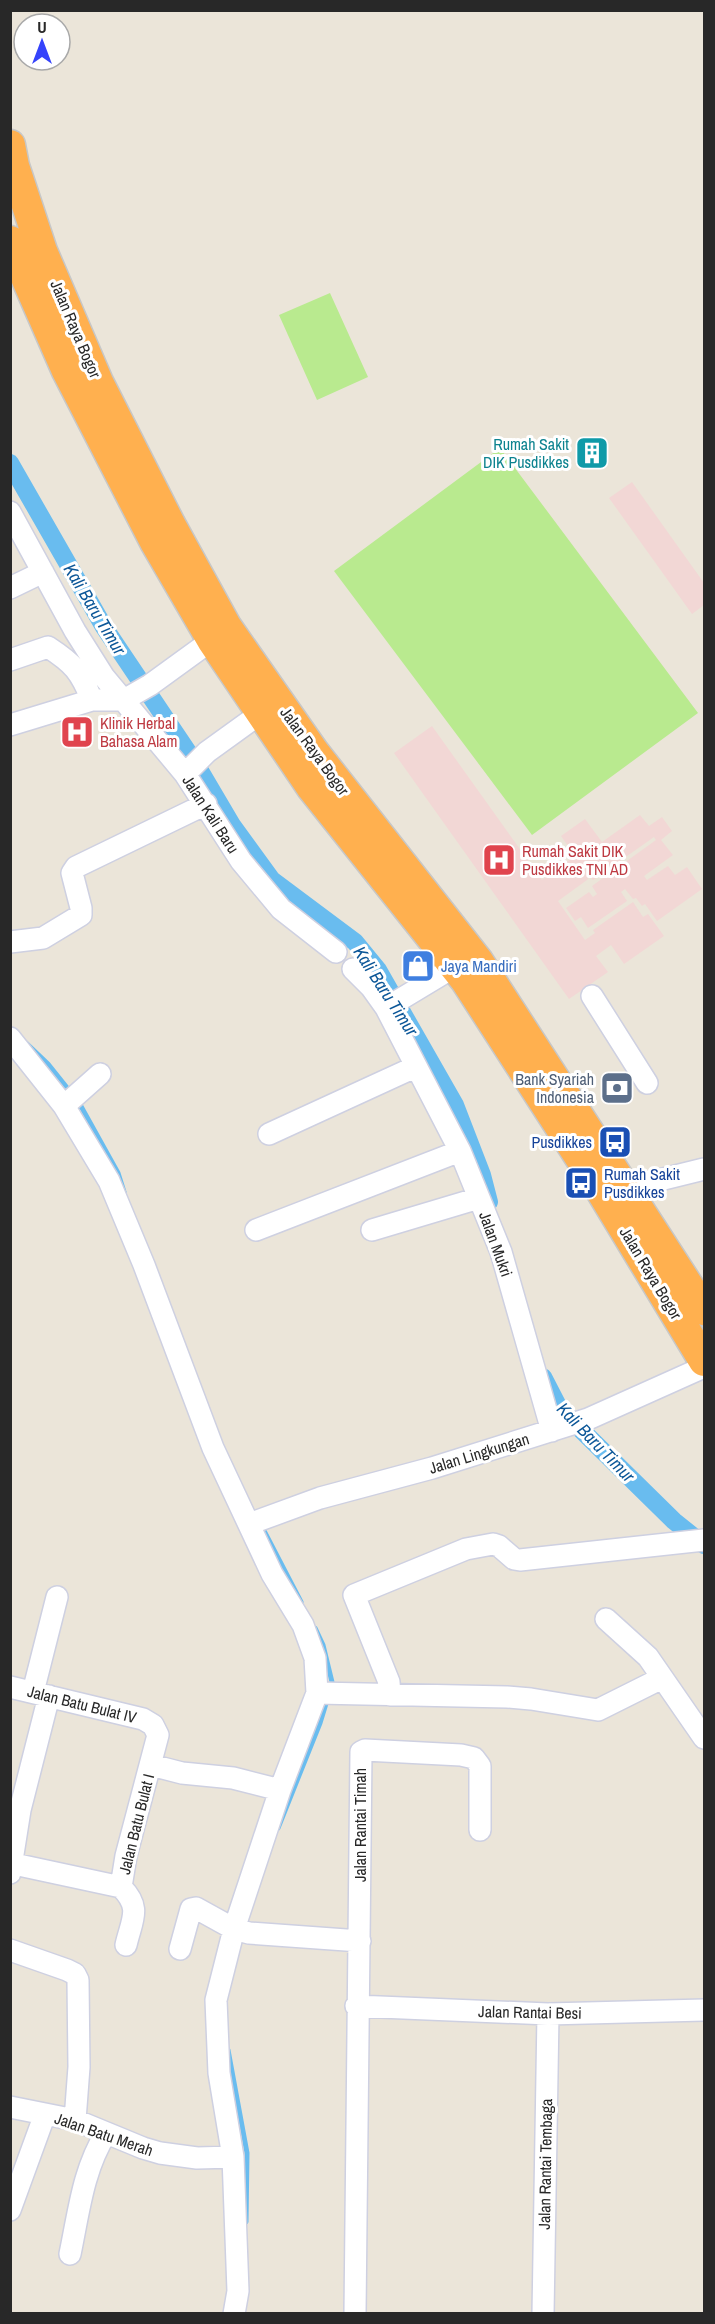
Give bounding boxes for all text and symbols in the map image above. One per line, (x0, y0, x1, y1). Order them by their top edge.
north arrow (12, 12, 72, 72)
text: U (37, 16, 47, 38)
street label: Jalan Raya Bogor (45, 277, 107, 382)
place label: Rumah Sakit DIK Pusdikkes (483, 433, 569, 473)
building icon: Rumah Sakit DIK Pusdikkes (574, 435, 610, 471)
water label: Kali Baru Timur (58, 559, 133, 660)
street label: Jalan Raya Bogor (275, 702, 355, 800)
place label: Klinik Herbal Bahasa Alam (100, 712, 177, 752)
hospital icon: Klinik Herbal Bahasa Alam (59, 714, 95, 750)
street label: Jalan Kali Baru (178, 771, 244, 857)
place label: Rumah Sakit DIK Pusdikkes TNI AD (522, 840, 628, 880)
hospital icon: Rumah Sakit DIK Pusdikkes TNI AD (481, 842, 517, 878)
water label: Kali Baru Timur (348, 941, 425, 1042)
shop icon: Jaya Mandiri (400, 948, 436, 984)
place label: Jaya Mandiri (441, 955, 517, 977)
place label: Bank Syariah Indonesia (515, 1068, 595, 1108)
bank icon: Bank Syariah Indonesia (599, 1070, 635, 1106)
bus stop icon: Pusdikkes (597, 1124, 633, 1160)
place label: Pusdikkes (531, 1131, 592, 1153)
place label: Rumah Sakit Pusdikkes (604, 1163, 680, 1203)
bus stop icon: Rumah Sakit Pusdikkes (563, 1165, 599, 1201)
street label: Jalan Mukri (474, 1208, 518, 1280)
street label: Jalan Raya Bogor (615, 1223, 688, 1324)
water label: Kali Baru Timur (551, 1396, 641, 1488)
street label: Jalan Lingkungan (426, 1427, 532, 1479)
street label: Jalan Batu Bulat IV (25, 1680, 139, 1728)
street label: Jalan Rantai Timah (349, 1768, 371, 1882)
street label: Jalan Batu Bulat I (113, 1771, 159, 1877)
street label: Jalan Rantai Besi (478, 2000, 582, 2024)
street label: Jalan Rantai Tembaga (533, 2098, 557, 2230)
street label: Jalan Batu Merah (52, 2107, 156, 2161)

